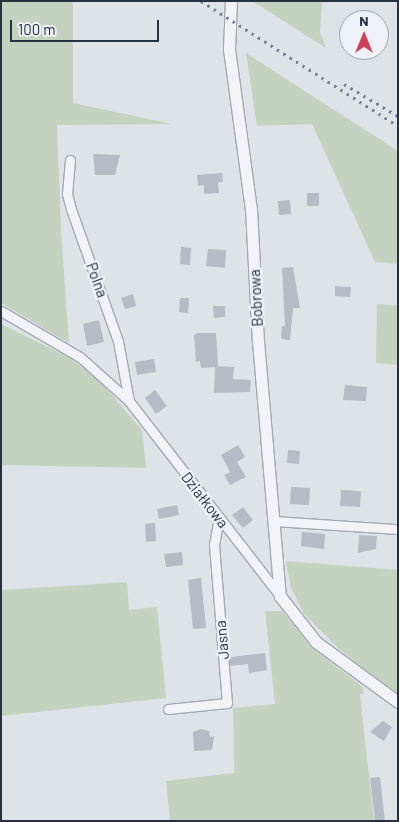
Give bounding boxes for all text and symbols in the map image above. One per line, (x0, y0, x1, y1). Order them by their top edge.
scale bar (12, 10, 161, 42)
north arrow (339, 10, 389, 60)
text: N (359, 12, 369, 29)
text: 100 m (18, 20, 56, 38)
street label: Polna (82, 260, 112, 300)
street label: Bobrowa (246, 269, 266, 327)
street label: Działkowa (178, 468, 232, 532)
street label: Jasna (211, 620, 233, 660)

